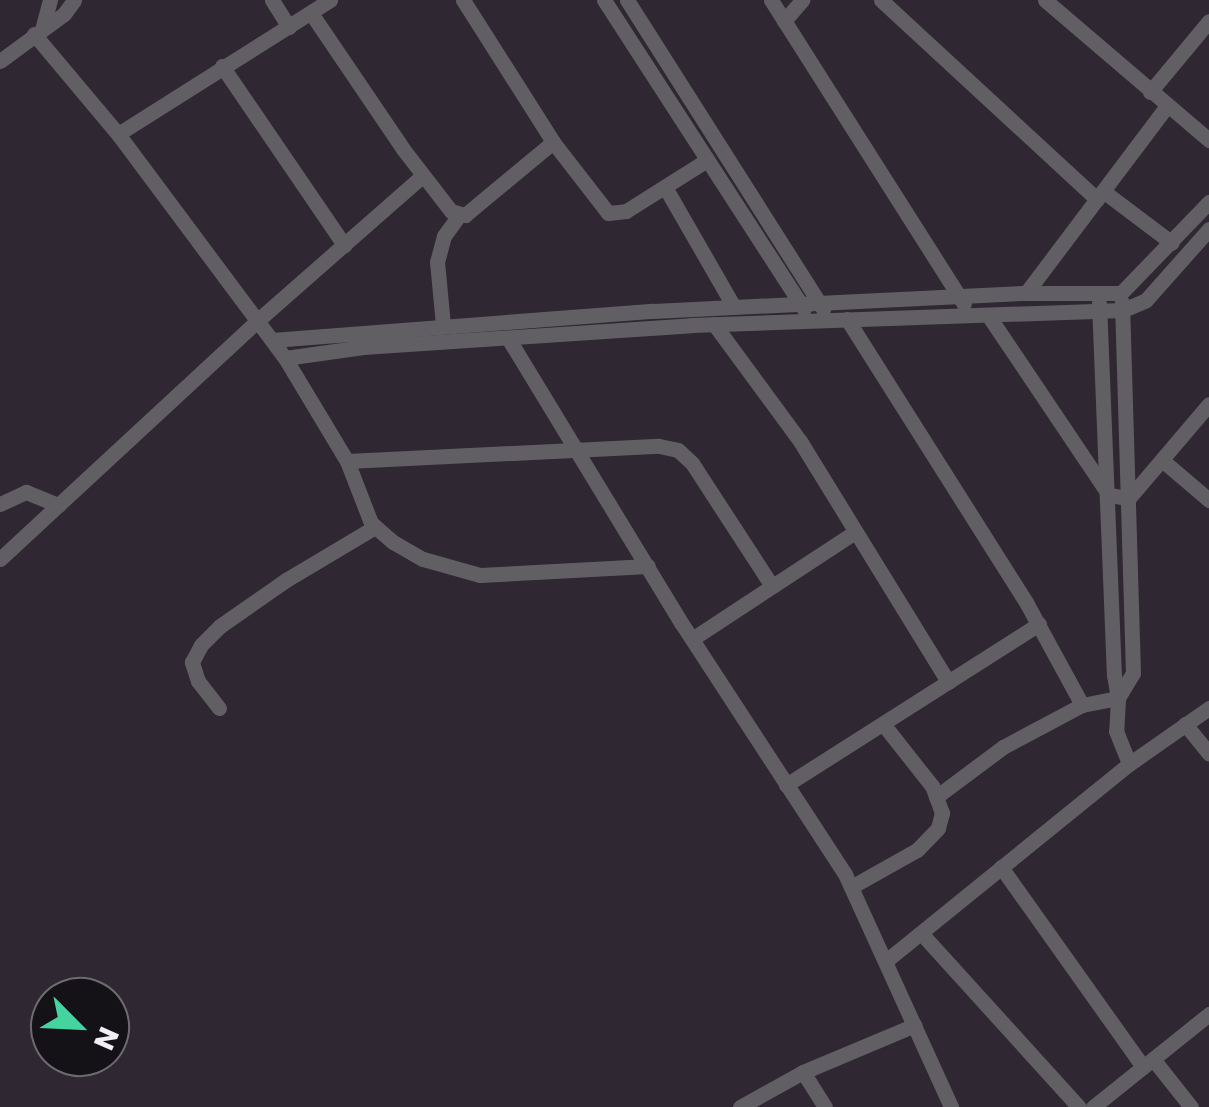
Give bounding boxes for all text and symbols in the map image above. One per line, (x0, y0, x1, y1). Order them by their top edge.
north arrow (30, 977, 130, 1077)
text: N (84, 1021, 128, 1056)

